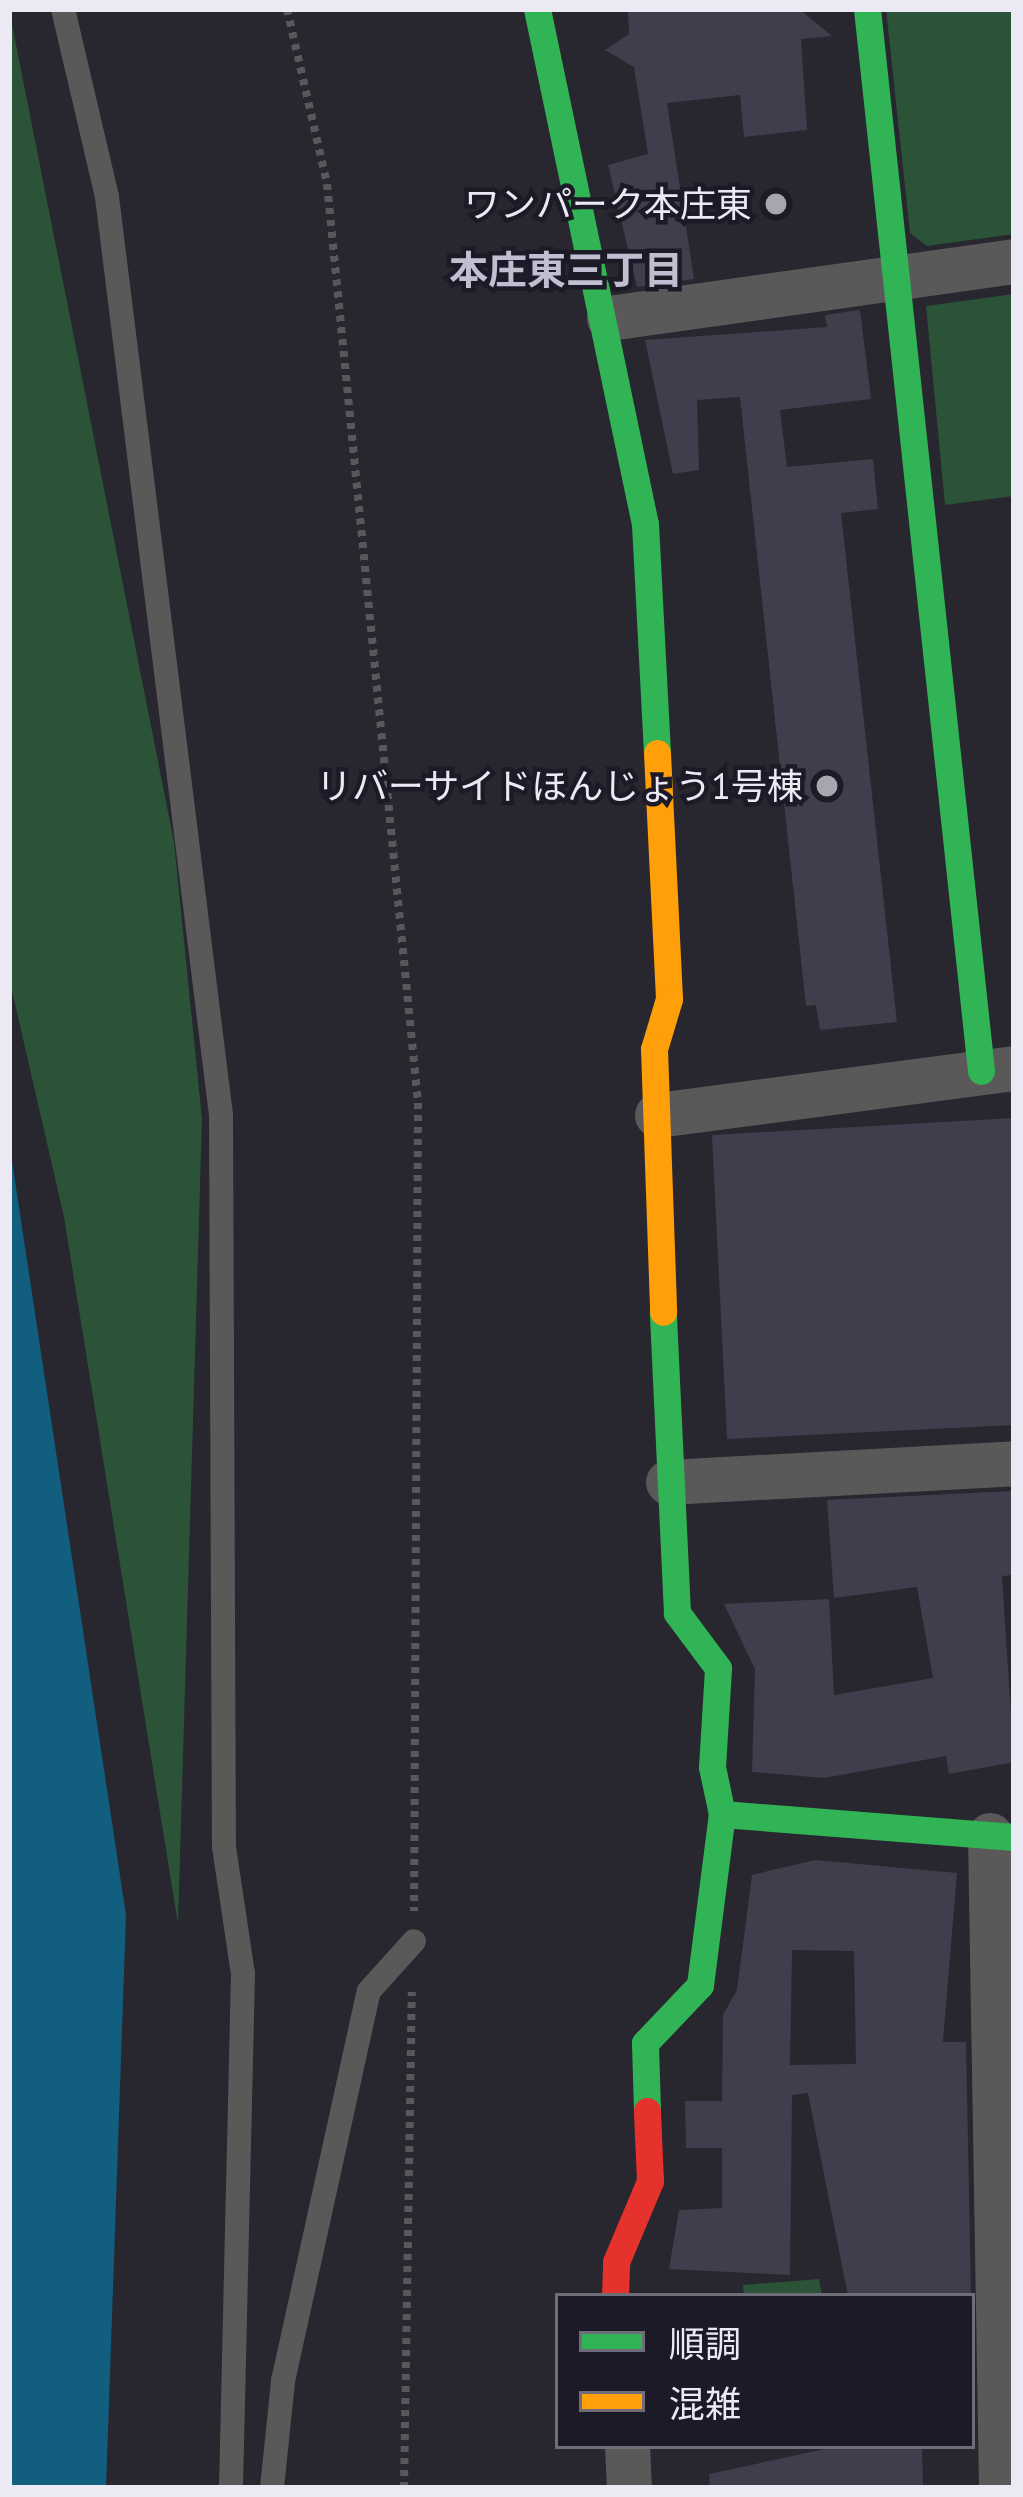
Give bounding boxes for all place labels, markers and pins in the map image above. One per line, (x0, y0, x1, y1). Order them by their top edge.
place label: ワンパーク本庄東 (464, 182, 752, 226)
marker: ワンパーク本庄東 (763, 191, 789, 217)
place label: リバーサイドほんじょう1号棟 (315, 764, 803, 808)
marker: リバーサイドほんじょう1号棟 (814, 773, 840, 799)

